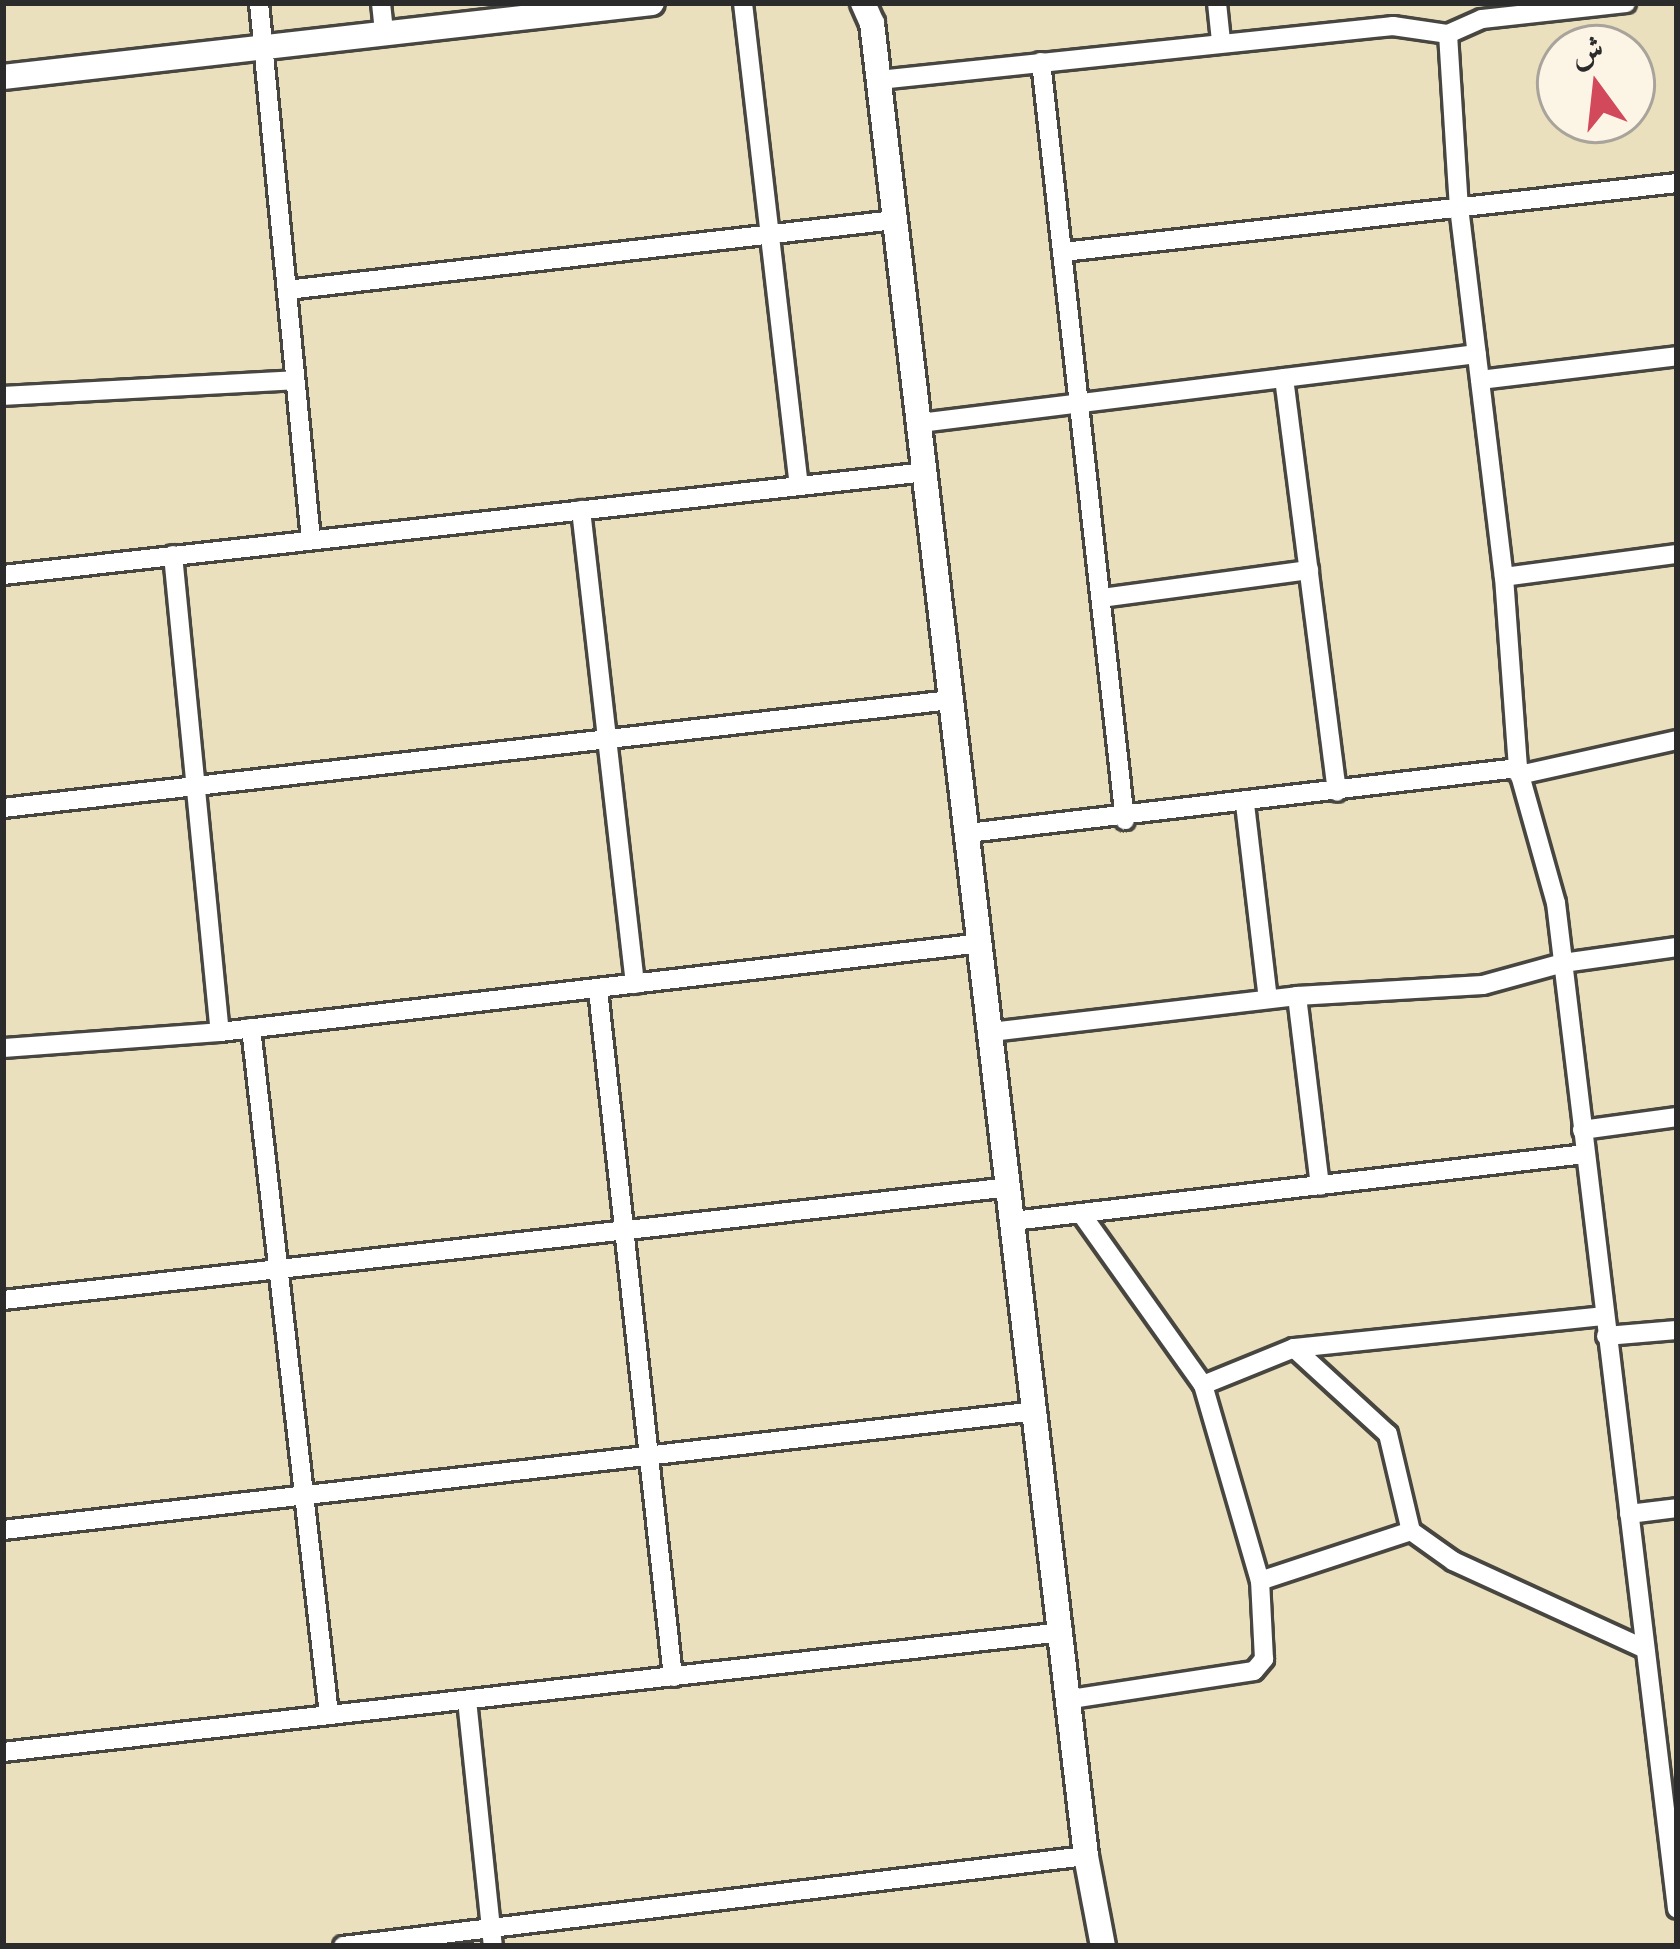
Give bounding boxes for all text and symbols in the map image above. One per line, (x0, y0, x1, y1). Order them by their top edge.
north arrow (1536, 24, 1656, 144)
text: ش (1566, 26, 1609, 78)

